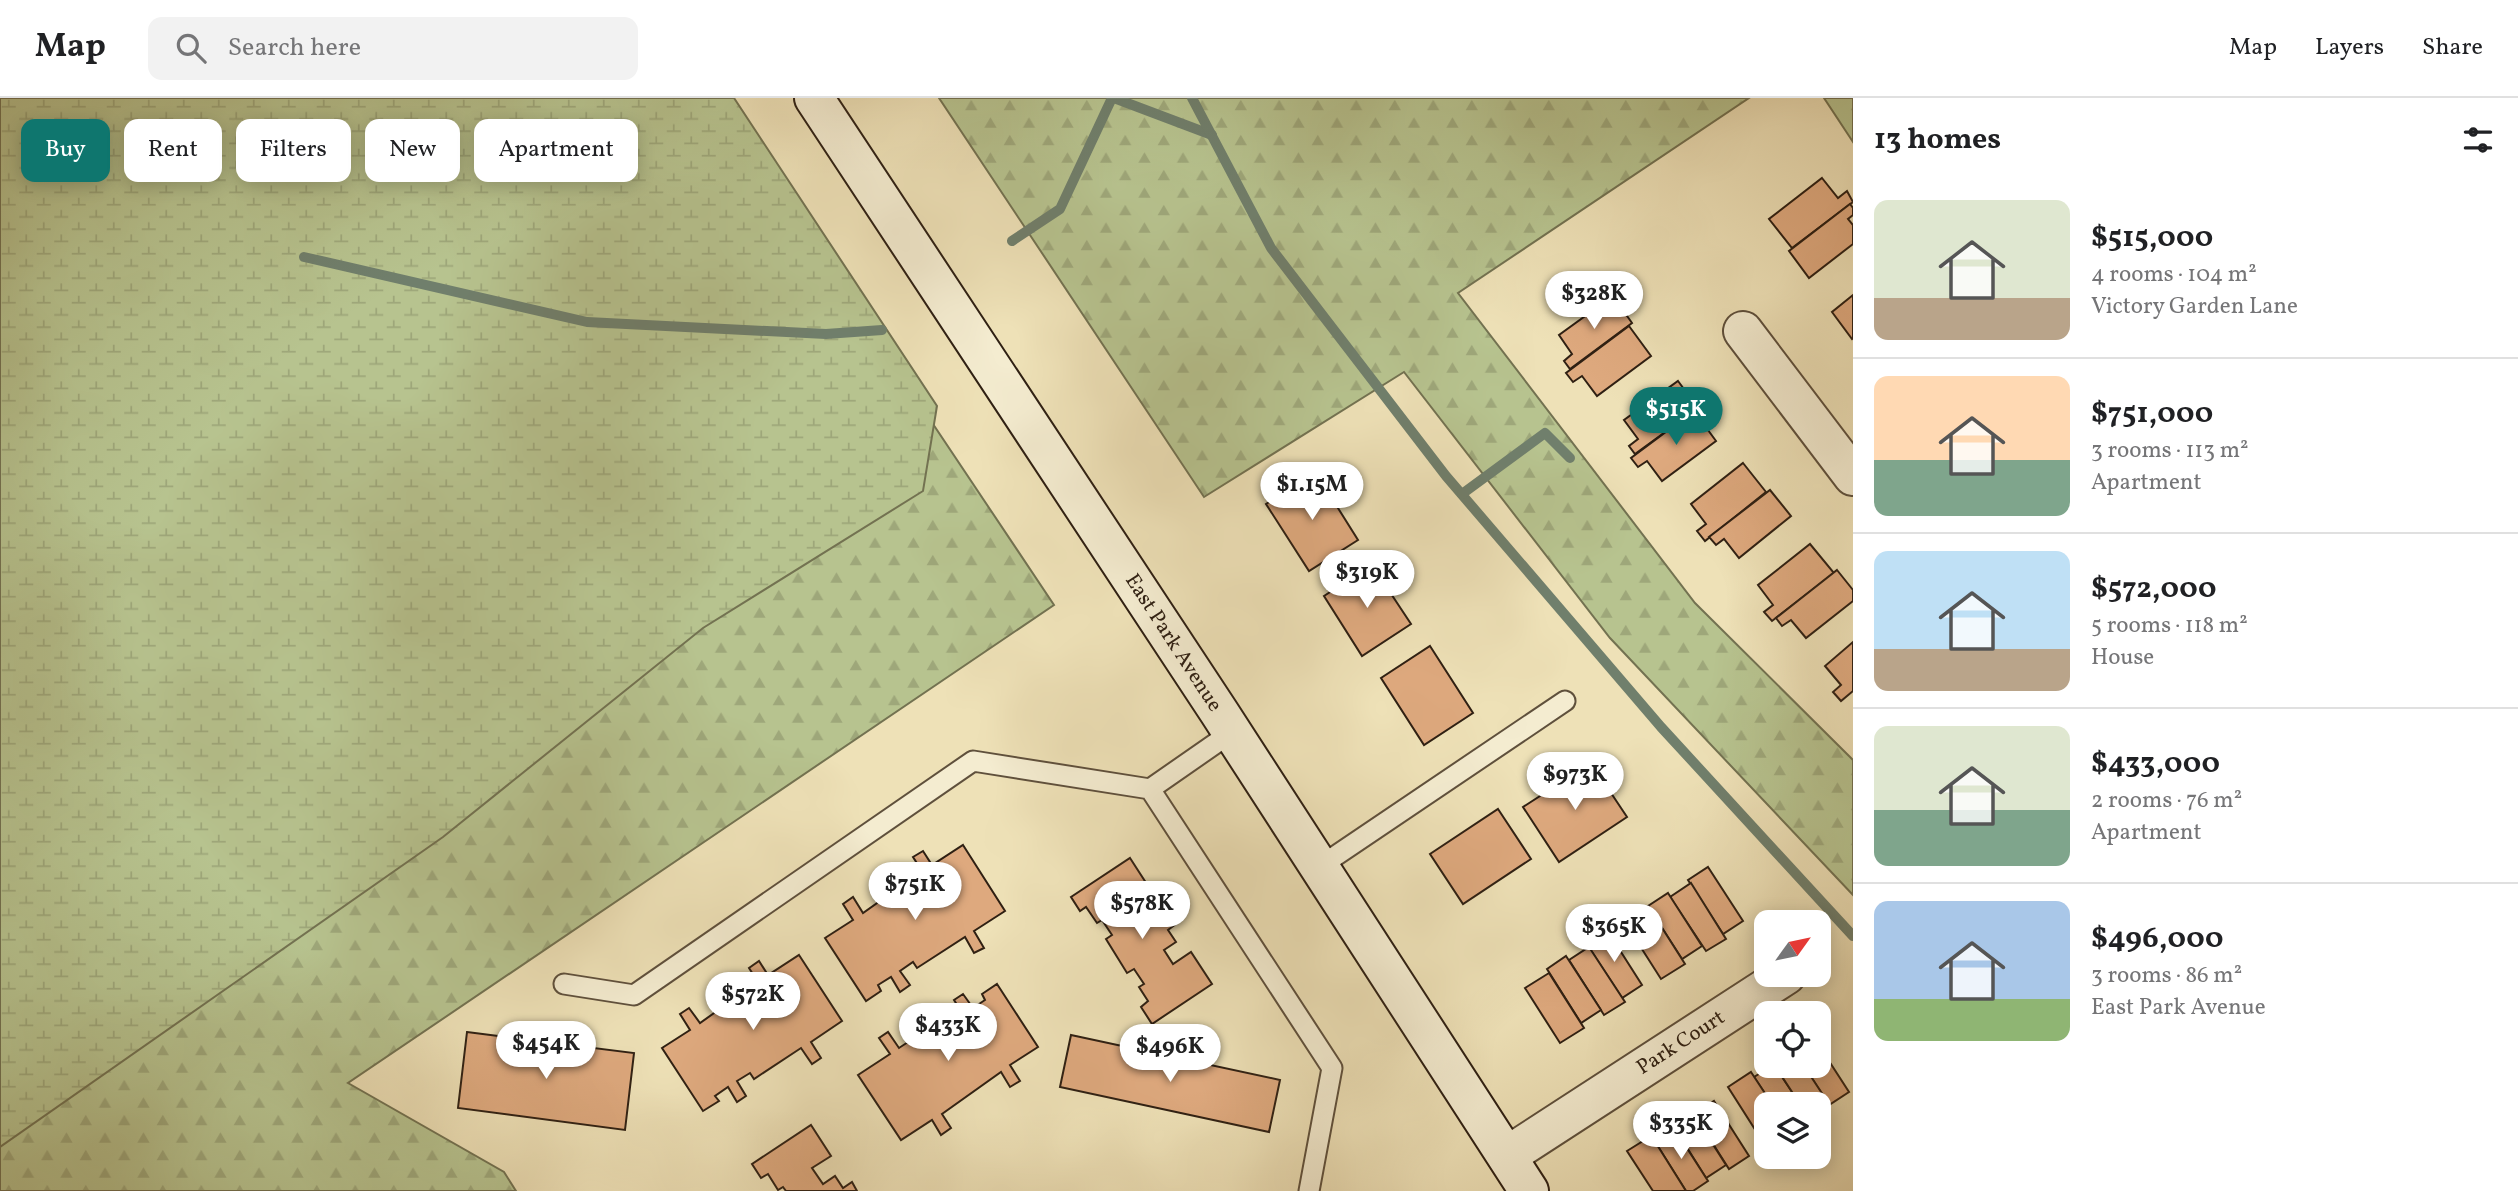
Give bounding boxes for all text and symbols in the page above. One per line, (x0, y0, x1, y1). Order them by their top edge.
search box (148, 17, 638, 80)
text: Map (35, 25, 106, 71)
icon: search (172, 29, 210, 67)
text: Search here (228, 30, 361, 66)
text: Map (2229, 31, 2277, 65)
text: Layers (2315, 31, 2384, 65)
text: Share (2422, 31, 2483, 65)
chip: Buy (21, 119, 110, 182)
chip: Rent (124, 119, 222, 182)
chip: Filters (236, 119, 351, 182)
chip: New (365, 119, 460, 182)
chip: Apartment (474, 119, 638, 182)
text: 13 homes (1874, 119, 2001, 161)
icon: filters (2459, 121, 2497, 159)
text: $515,000 (2091, 217, 2213, 259)
icon: home (1930, 228, 2014, 312)
text: 4 rooms · 104 m² (2091, 259, 2257, 291)
pin: $328K (1545, 272, 1643, 331)
text: $328K (1561, 278, 1627, 310)
text: Victory Garden Lane (2091, 291, 2298, 323)
pin: $515K (1627, 388, 1725, 447)
text: $751,000 (2091, 393, 2213, 435)
text: $515K (1646, 394, 1706, 426)
icon: home (1930, 404, 2014, 488)
text: 3 rooms · 113 m² (2091, 435, 2249, 467)
pin: $1.15M (1255, 462, 1369, 522)
text: Apartment (2091, 467, 2202, 499)
text: $1.15M (1276, 469, 1348, 501)
pin: $319K (1318, 550, 1416, 610)
text: $319K (1335, 557, 1399, 589)
street label: East Park Avenue (1117, 568, 1229, 718)
text: $572,000 (2091, 568, 2217, 610)
icon: home (1930, 579, 2014, 663)
text: 5 rooms · 118 m² (2091, 610, 2248, 642)
text: House (2091, 642, 2154, 674)
text: $433,000 (2091, 743, 2220, 785)
pin: $973K (1526, 752, 1624, 812)
icon: home (1930, 754, 2014, 838)
text: $973K (1543, 759, 1607, 791)
text: 2 rooms · 76 m² (2091, 785, 2242, 817)
text: Apartment (2091, 817, 2202, 849)
pin: $751K (866, 862, 964, 922)
text: $751K (885, 869, 945, 901)
pin: $578K (1093, 882, 1191, 941)
text: $578K (1110, 888, 1174, 920)
pin: $365K (1565, 904, 1663, 964)
north arrow (1754, 910, 1830, 987)
map controls (1754, 910, 1831, 1169)
text: $365K (1582, 911, 1646, 943)
text: $496,000 (2091, 918, 2223, 960)
icon: home (1930, 929, 2014, 1013)
text: 3 rooms · 86 m² (2091, 960, 2242, 992)
pin: $572K (704, 972, 802, 1032)
text: $572K (721, 979, 785, 1011)
text: East Park Avenue (2091, 992, 2266, 1024)
button: locate (1754, 1001, 1831, 1078)
pin: $433K (899, 1004, 997, 1063)
street label: Park Court (1631, 1004, 1731, 1082)
text: $433K (915, 1010, 981, 1042)
pin: $454K (497, 1021, 595, 1081)
pin: $496K (1121, 1024, 1219, 1084)
text: $454K (512, 1028, 580, 1060)
text: $496K (1136, 1031, 1204, 1063)
button: layers (1754, 1092, 1831, 1169)
pin: $335K (1632, 1102, 1730, 1161)
text: $335K (1649, 1108, 1713, 1140)

